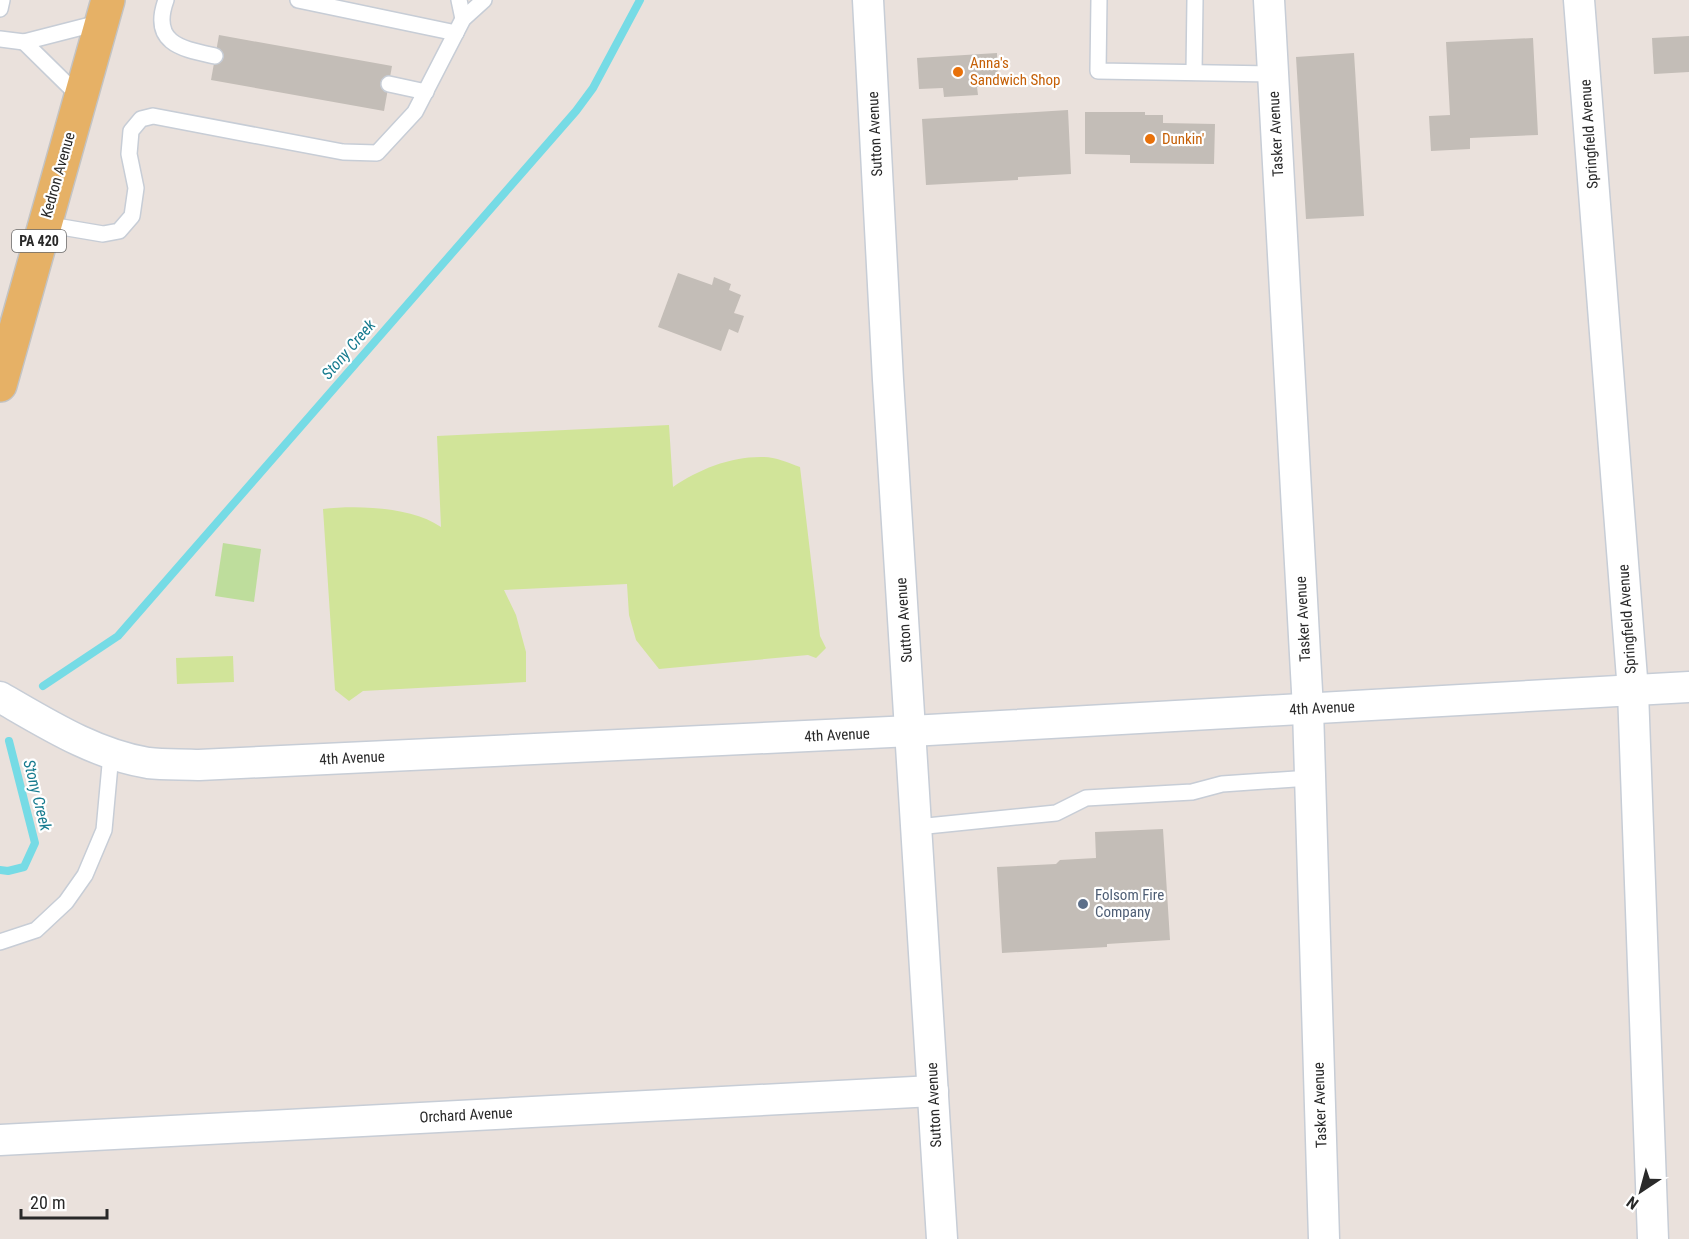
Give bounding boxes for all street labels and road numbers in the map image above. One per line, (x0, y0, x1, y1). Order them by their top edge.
street label: Springfield Avenue (1576, 79, 1602, 189)
street label: Sutton Avenue (864, 91, 886, 177)
street label: Tasker Avenue (1265, 91, 1287, 177)
street label: Kedron Avenue (37, 130, 79, 220)
road number: PA 420 (12, 230, 66, 252)
street label: Springfield Avenue (1614, 564, 1640, 674)
street label: Tasker Avenue (1292, 576, 1314, 662)
street label: Sutton Avenue (892, 577, 916, 663)
street label: 4th Avenue (1289, 697, 1355, 719)
street label: 4th Avenue (804, 724, 870, 746)
street label: 4th Avenue (319, 747, 385, 769)
street label: Sutton Avenue (923, 1062, 945, 1148)
street label: Tasker Avenue (1310, 1062, 1330, 1148)
street label: Orchard Avenue (419, 1104, 513, 1126)

